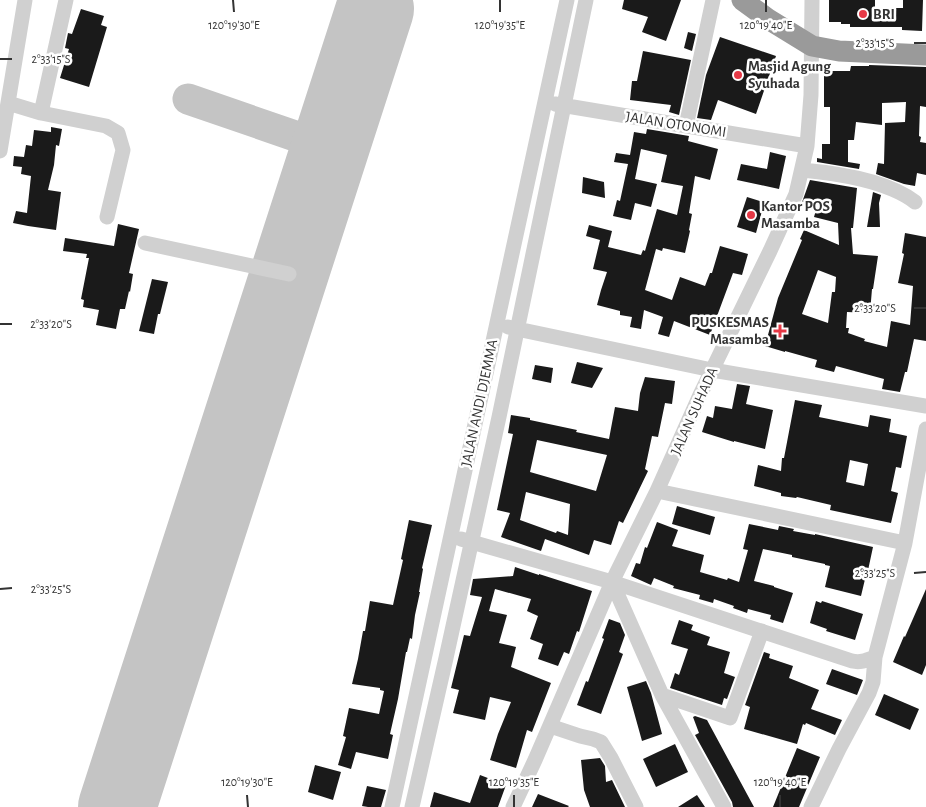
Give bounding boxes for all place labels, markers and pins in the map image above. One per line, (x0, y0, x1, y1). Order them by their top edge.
place label: BRI (873, 7, 895, 22)
marker: BRI (857, 8, 869, 20)
place label: Masjid Agung Syuhada (748, 59, 831, 91)
marker: Masjid Agung Syuhada (732, 69, 744, 81)
place label: Kantor POS Masamba (761, 199, 830, 231)
marker: Kantor POS Masamba (745, 209, 757, 221)
place label: PUSKESMAS Masamba (691, 315, 769, 347)
marker: PUSKESMAS Masamba (773, 324, 787, 338)

